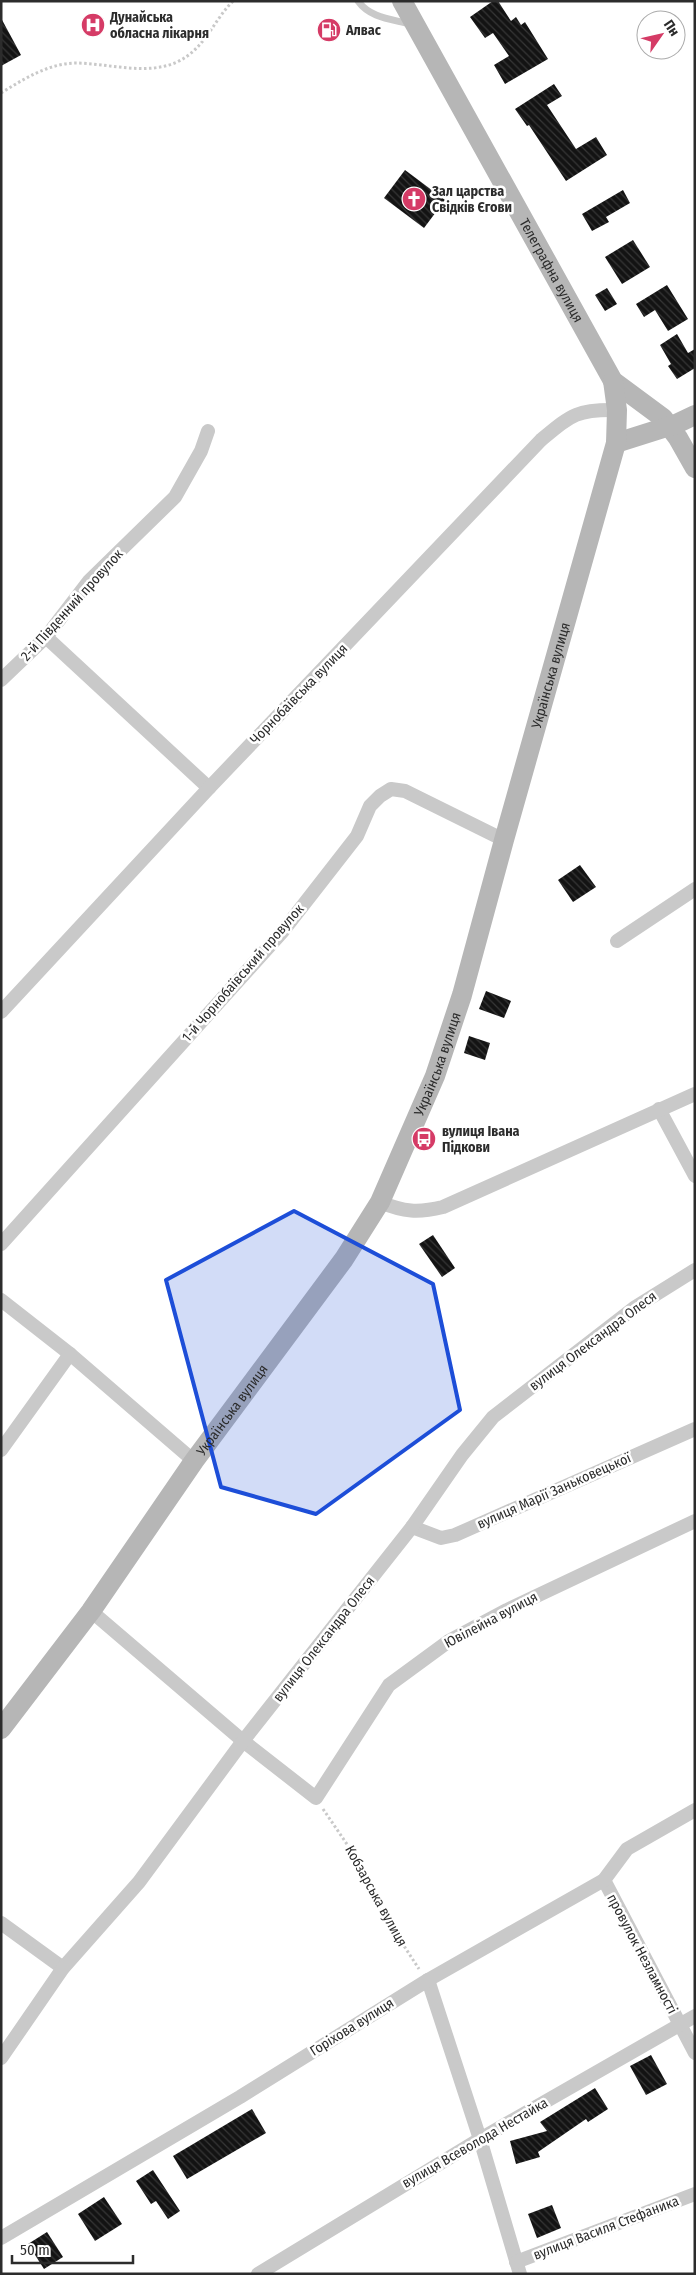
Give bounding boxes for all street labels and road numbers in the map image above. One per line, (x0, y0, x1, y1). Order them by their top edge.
street label: Телеграфна вулиця (516, 215, 587, 325)
street label: 2-й Південний провулок (17, 545, 127, 664)
street label: Українська вулиця (527, 620, 573, 731)
street label: Чорнобаївська вулиця (247, 640, 351, 748)
street label: 1-й Чорнобаївський провулок (179, 900, 308, 1045)
street label: Українська вулиця (410, 1010, 464, 1119)
street label: вулиця Олександра Олеся (526, 1288, 660, 1394)
street label: Українська вулиця (192, 1361, 271, 1460)
street label: вулиця Марії Заньковецької (474, 1449, 634, 1533)
street label: вулиця Олександра Олеся (270, 1573, 378, 1705)
street label: Ювілейна вулиця (441, 1588, 541, 1652)
street label: Кобзарська вулиця (341, 1842, 411, 1950)
street label: провулок Незламності (603, 1891, 681, 2017)
street label: Горіхова вулиця (307, 1994, 397, 2060)
street label: вулиця Всеволода Нестайка (399, 2094, 551, 2192)
street label: вулиця Василя Стефаника (531, 2192, 681, 2264)

